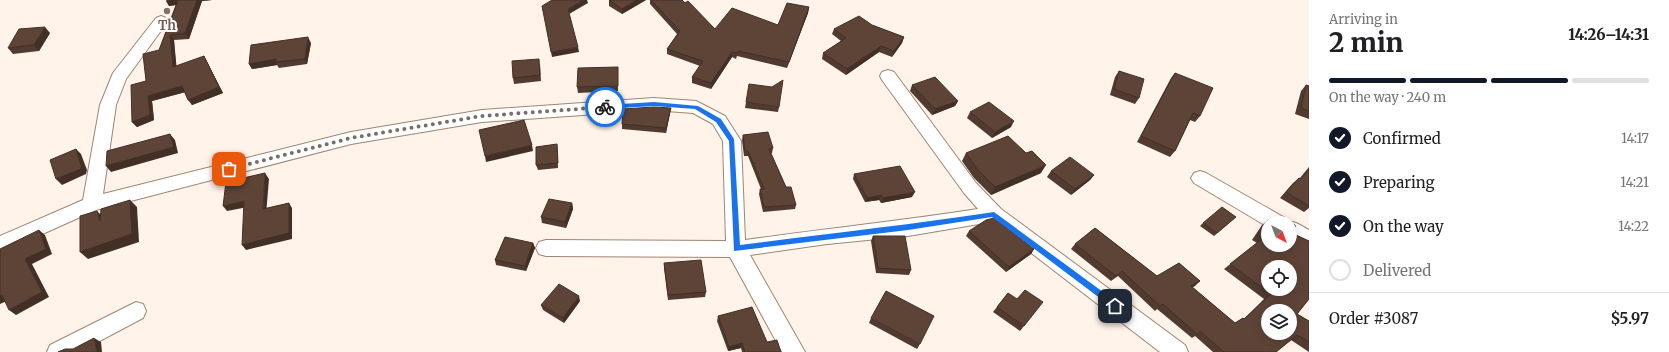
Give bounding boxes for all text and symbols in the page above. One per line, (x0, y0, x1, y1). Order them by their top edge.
marker: Th (162, 6, 172, 16)
text: Arriving in (1329, 11, 1398, 28)
place label: Th (158, 17, 176, 34)
text: 14:26–14:31 (1568, 25, 1649, 44)
text: 2 min (1329, 26, 1403, 59)
courier (585, 87, 625, 127)
text: On the way · 240 m (1329, 89, 1446, 106)
icon: bike (594, 96, 616, 118)
icon: check (1329, 127, 1351, 149)
text: Confirmed (1363, 129, 1441, 148)
text: 14:17 (1621, 130, 1649, 147)
pin (212, 152, 246, 186)
icon: bag (218, 158, 240, 180)
icon: check (1329, 171, 1351, 193)
text: Preparing (1363, 173, 1435, 192)
text: 14:21 (1620, 174, 1649, 191)
icon: check (1329, 215, 1351, 237)
north arrow (1261, 216, 1297, 252)
map controls (1261, 216, 1297, 340)
text: On the way (1363, 217, 1444, 236)
text: 14:22 (1618, 218, 1649, 235)
button: locate (1261, 260, 1297, 296)
text: Delivered (1363, 261, 1431, 280)
pin (1098, 289, 1132, 323)
icon: home (1104, 295, 1126, 317)
button: layers (1261, 304, 1297, 340)
text: Order #3087 (1329, 309, 1418, 328)
text: $5.97 (1611, 309, 1649, 328)

